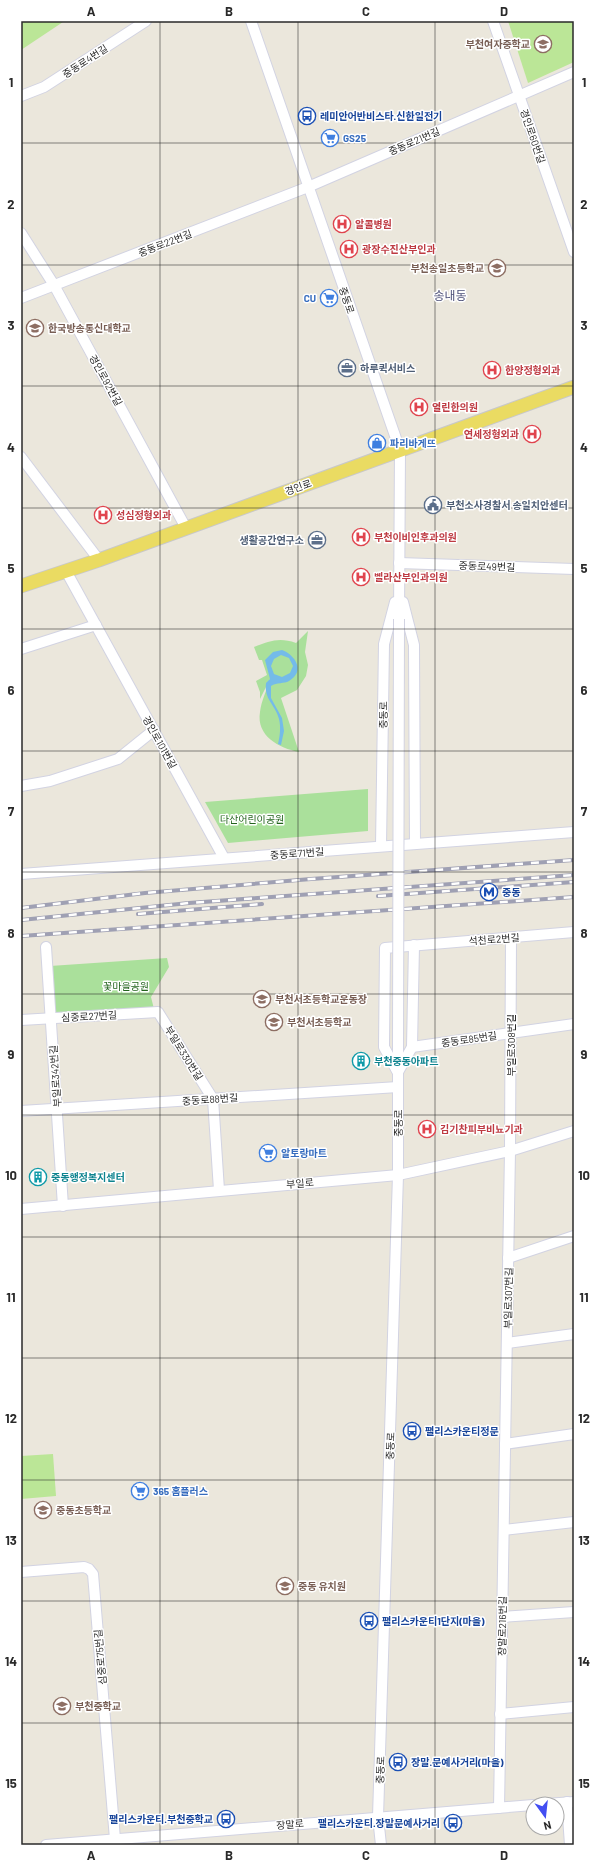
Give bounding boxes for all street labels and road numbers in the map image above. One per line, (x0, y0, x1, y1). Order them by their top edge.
street label: 중동로4번길 (60, 42, 110, 80)
street label: 경인로60번길 (518, 107, 548, 165)
street label: 중동로21번길 (386, 125, 442, 157)
street label: 중동로22번길 (136, 227, 194, 259)
street label: 중동로 (337, 285, 357, 315)
street label: 경인로92번길 (87, 352, 125, 408)
street label: 경인로 (283, 477, 313, 497)
street label: 중동로49번길 (458, 559, 516, 573)
street label: 중동로 (377, 701, 389, 729)
street label: 경인로101번길 (141, 714, 179, 770)
street label: 중동로71번길 (270, 845, 324, 861)
street label: 석천로2번길 (468, 931, 520, 947)
street label: 심중로27번길 (61, 1009, 117, 1023)
street label: 부일로308번길 (505, 1014, 517, 1076)
street label: 부일로330번길 (162, 1024, 206, 1082)
street label: 중동로85번길 (440, 1029, 498, 1049)
street label: 부일로342번길 (47, 1045, 63, 1107)
street label: 중동로88번길 (181, 1091, 239, 1107)
street label: 중동로 (392, 1109, 404, 1137)
street label: 부일로 (286, 1176, 314, 1190)
street label: 부일로307번길 (501, 1267, 515, 1329)
street label: 중동로 (384, 1432, 396, 1460)
street label: 장말로216번길 (495, 1596, 509, 1656)
street label: 심중로75번길 (92, 1629, 108, 1685)
street label: 중동로 (374, 1756, 386, 1784)
street label: 장말로 (276, 1817, 304, 1831)

